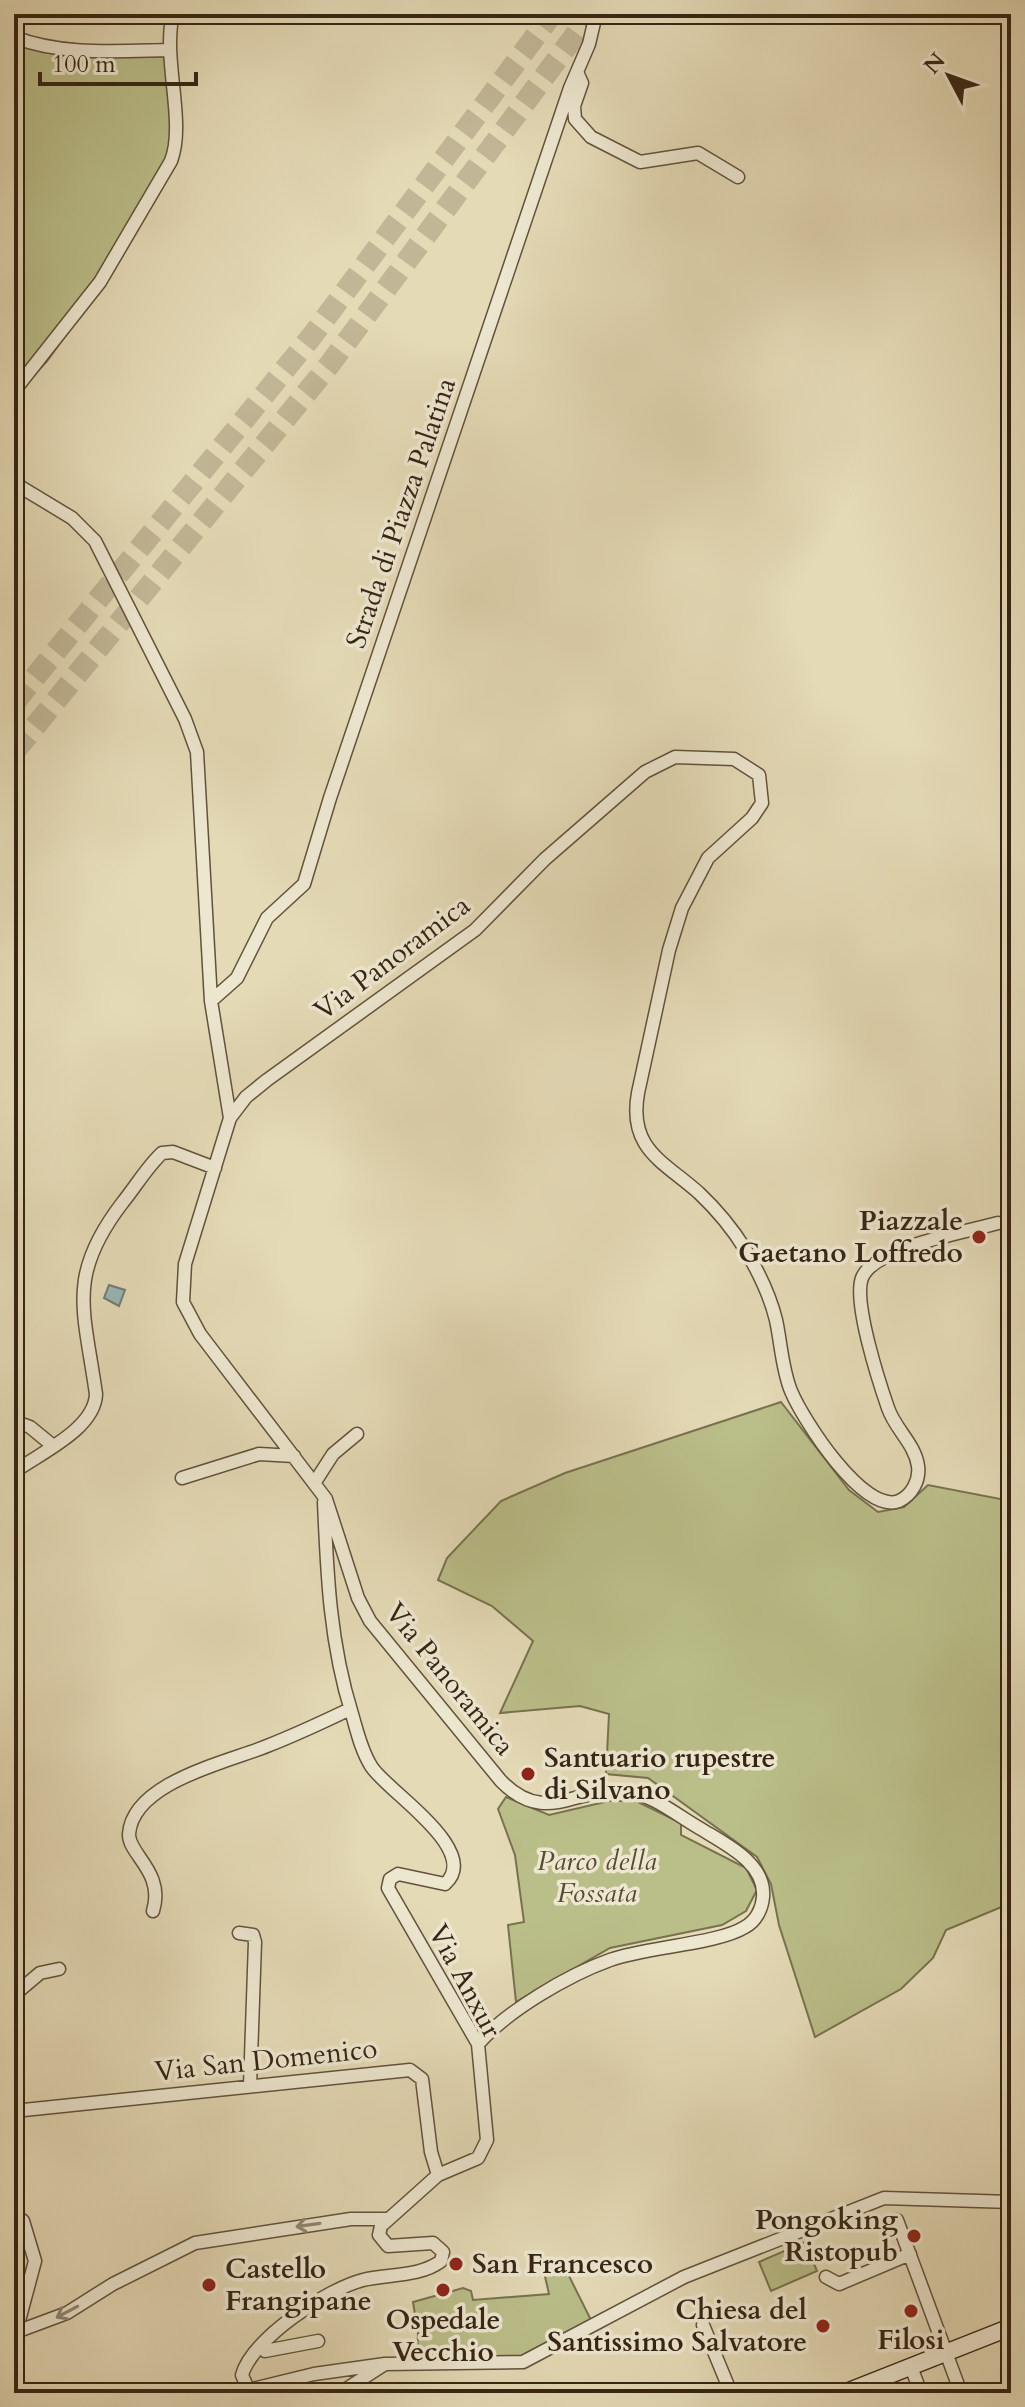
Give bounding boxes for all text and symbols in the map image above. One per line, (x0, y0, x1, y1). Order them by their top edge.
scale bar (40, 36, 196, 86)
north arrow (909, 36, 989, 116)
text: N (917, 46, 952, 81)
text: 100 m (52, 48, 116, 81)
street label: Strada di Piazza Palatina (337, 373, 465, 653)
street label: Via Panoramica (306, 887, 478, 1029)
place label: Piazzale Gaetano Loffredo (738, 1202, 963, 1272)
marker: Piazzale Gaetano Loffredo (970, 1228, 988, 1246)
street label: Via Panoramica (377, 1595, 523, 1763)
place label: Santuario rupestre di Silvano (544, 1739, 775, 1809)
marker: Santuario rupestre di Silvano (519, 1765, 537, 1783)
park label: Parco della Fossata (537, 1842, 657, 1912)
street label: Via Anxur (419, 1918, 511, 2045)
street label: Via San Domenico (153, 2029, 379, 2091)
place label: Pongoking Ristopub (755, 2201, 898, 2271)
one-way arrow (296, 2218, 321, 2233)
marker: Pongoking Ristopub (905, 2227, 923, 2245)
place label: San Francesco (472, 2245, 653, 2283)
place label: Castello Frangipane (225, 2250, 372, 2320)
marker: San Francesco (447, 2255, 465, 2273)
marker: Castello Frangipane (200, 2276, 218, 2294)
marker: Ospedale Vecchio (434, 2281, 452, 2299)
place label: Chiesa del Santissimo Salvatore (547, 2291, 807, 2361)
place label: Ospedale Vecchio (386, 2301, 500, 2371)
marker: Filosi (902, 2302, 920, 2320)
one-way arrow (56, 2304, 80, 2320)
marker: Chiesa del Santissimo Salvatore (814, 2317, 832, 2335)
place label: Filosi (877, 2321, 945, 2359)

